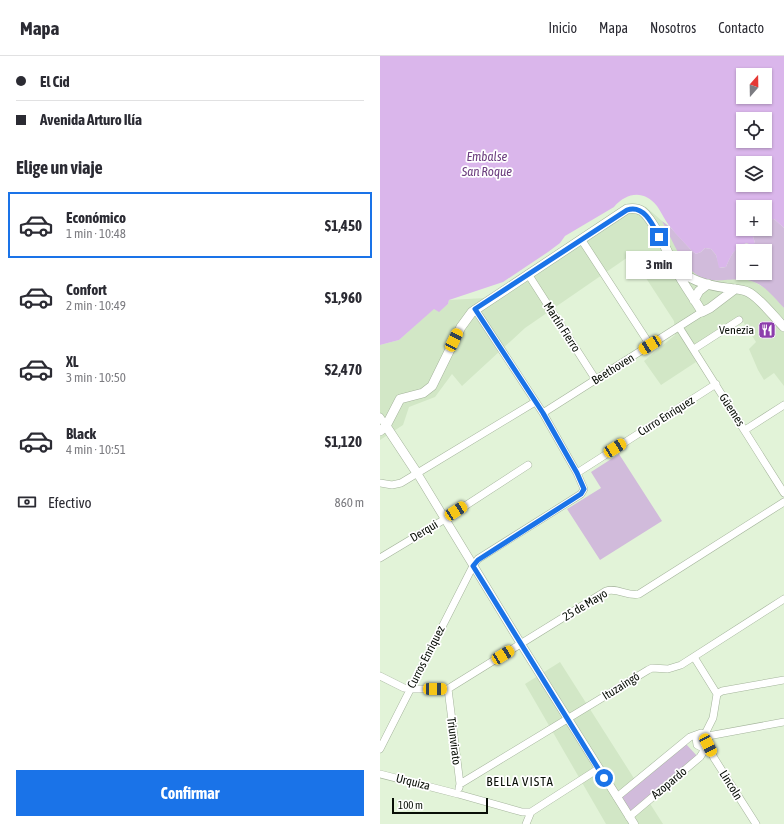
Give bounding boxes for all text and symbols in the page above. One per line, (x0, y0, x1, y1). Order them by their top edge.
text: Mapa (20, 17, 59, 39)
text: Inicio (548, 20, 577, 36)
text: Mapa (599, 20, 628, 36)
text: Nosotros (650, 20, 696, 36)
text: Contacto (718, 20, 764, 36)
north arrow (736, 68, 772, 104)
map controls (736, 68, 772, 280)
text: El Cid (40, 73, 70, 90)
text: Avenida Arturo Ilía (40, 111, 142, 128)
button: locate (736, 112, 772, 148)
water label: Embalse San Roque (461, 149, 512, 179)
button: layers (736, 156, 772, 192)
text: Elige un viaje (16, 157, 103, 178)
button: + (736, 200, 772, 236)
icon: car (18, 207, 54, 243)
text: Económico (66, 209, 126, 226)
text: $1,450 (325, 217, 362, 234)
text: 1 min · 10:48 (66, 226, 126, 241)
route end (650, 228, 668, 246)
button: − (736, 244, 772, 280)
callout: 3 min (626, 251, 692, 279)
text: 3 min (646, 257, 672, 272)
icon: car (18, 279, 54, 315)
text: Confort (66, 281, 107, 298)
text: $1,960 (325, 289, 362, 306)
text: 2 min · 10:49 (66, 298, 126, 313)
street label: Martín Fierro (541, 299, 583, 355)
restaurant icon: Venezia (757, 320, 777, 340)
place label: Venezia (719, 323, 754, 337)
car (443, 327, 465, 353)
car (637, 334, 663, 356)
street label: Beethoven (589, 350, 637, 388)
icon: car (18, 351, 54, 387)
text: XL (66, 353, 79, 370)
text: $2,470 (325, 361, 362, 378)
text: 3 min · 10:50 (66, 370, 126, 385)
street label: Güemes (716, 391, 748, 429)
street label: Curro Enriquez (635, 393, 697, 439)
icon: car (18, 423, 54, 459)
text: Black (66, 425, 96, 442)
text: $1,120 (325, 433, 362, 450)
car (602, 437, 628, 459)
text: 4 min · 10:51 (66, 442, 126, 457)
icon: cash (16, 491, 38, 513)
text: Efectivo (48, 494, 92, 511)
text: 860 m (335, 495, 364, 510)
car (443, 499, 469, 523)
street label: Derqui (408, 517, 440, 545)
street label: 25 de Mayo (560, 586, 610, 624)
street label: Curros Enriquez (404, 623, 448, 691)
car (490, 644, 516, 666)
street label: Ituzaingó (600, 669, 643, 703)
car (423, 683, 447, 695)
street label: Triunvirato (444, 716, 464, 766)
car (697, 732, 719, 758)
street label: Azopardo (648, 764, 690, 802)
street label: Lincoln (717, 768, 745, 802)
route start (595, 769, 613, 787)
button: Confirmar (16, 770, 364, 816)
street label: Urquiza (394, 771, 432, 793)
district label: BELLA VISTA (486, 774, 554, 789)
scale bar (392, 796, 488, 815)
text: 100 m (398, 799, 423, 811)

